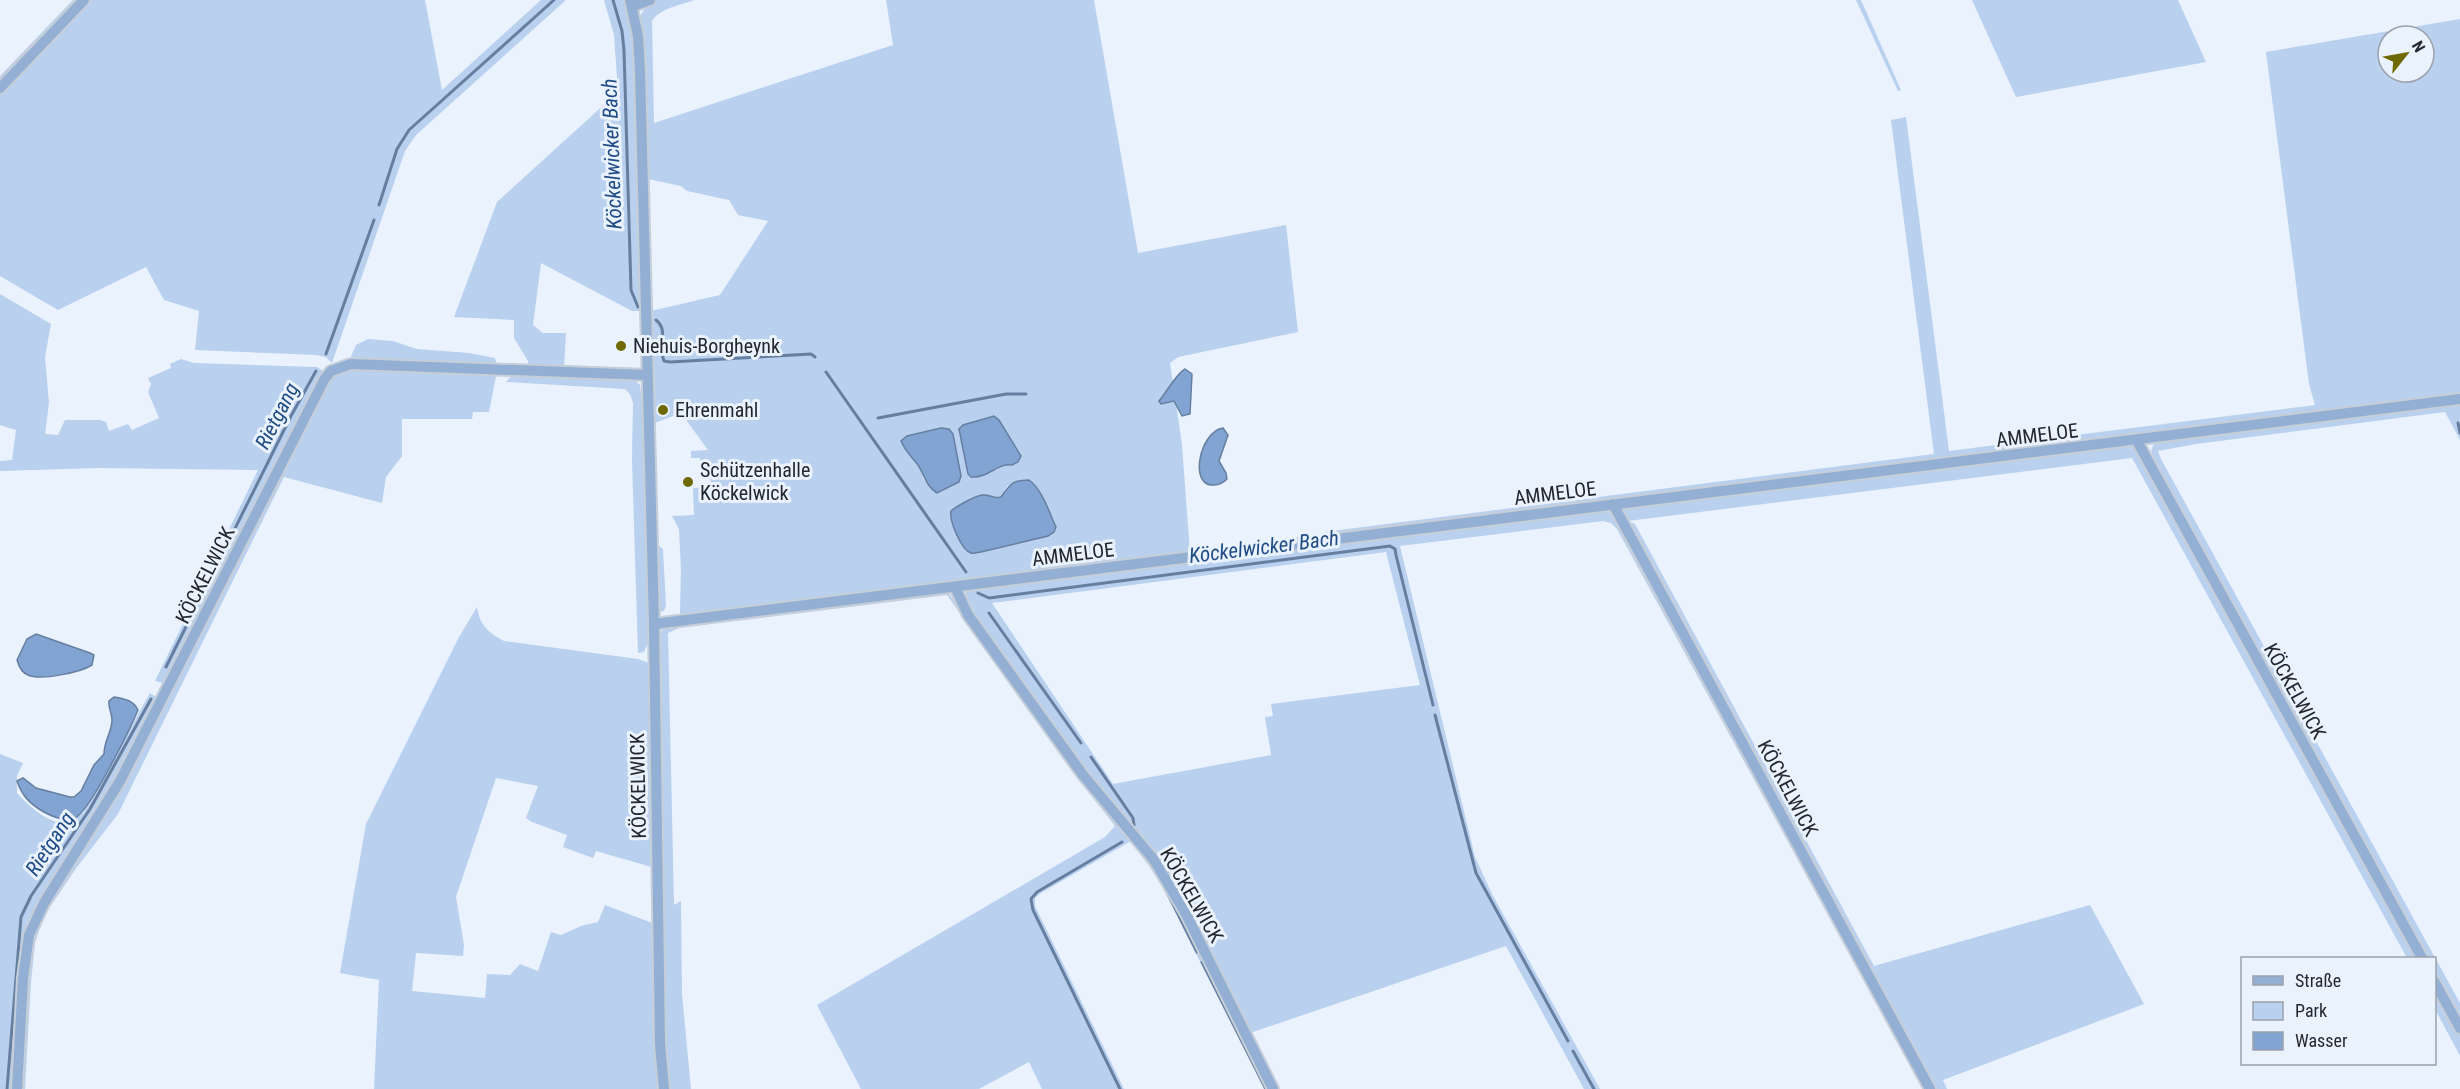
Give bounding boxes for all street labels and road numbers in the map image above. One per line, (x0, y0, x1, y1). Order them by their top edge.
street label: AMMELOE (1995, 418, 2079, 452)
street label: AMMELOE (1513, 476, 1597, 510)
street label: KÖCKELWICK (170, 523, 240, 627)
street label: AMMELOE (1031, 537, 1115, 571)
street label: KÖCKELWICK (2259, 639, 2331, 743)
street label: KÖCKELWICK (625, 733, 651, 839)
street label: KÖCKELWICK (1753, 736, 1823, 840)
street label: KÖCKELWICK (1155, 843, 1229, 947)

